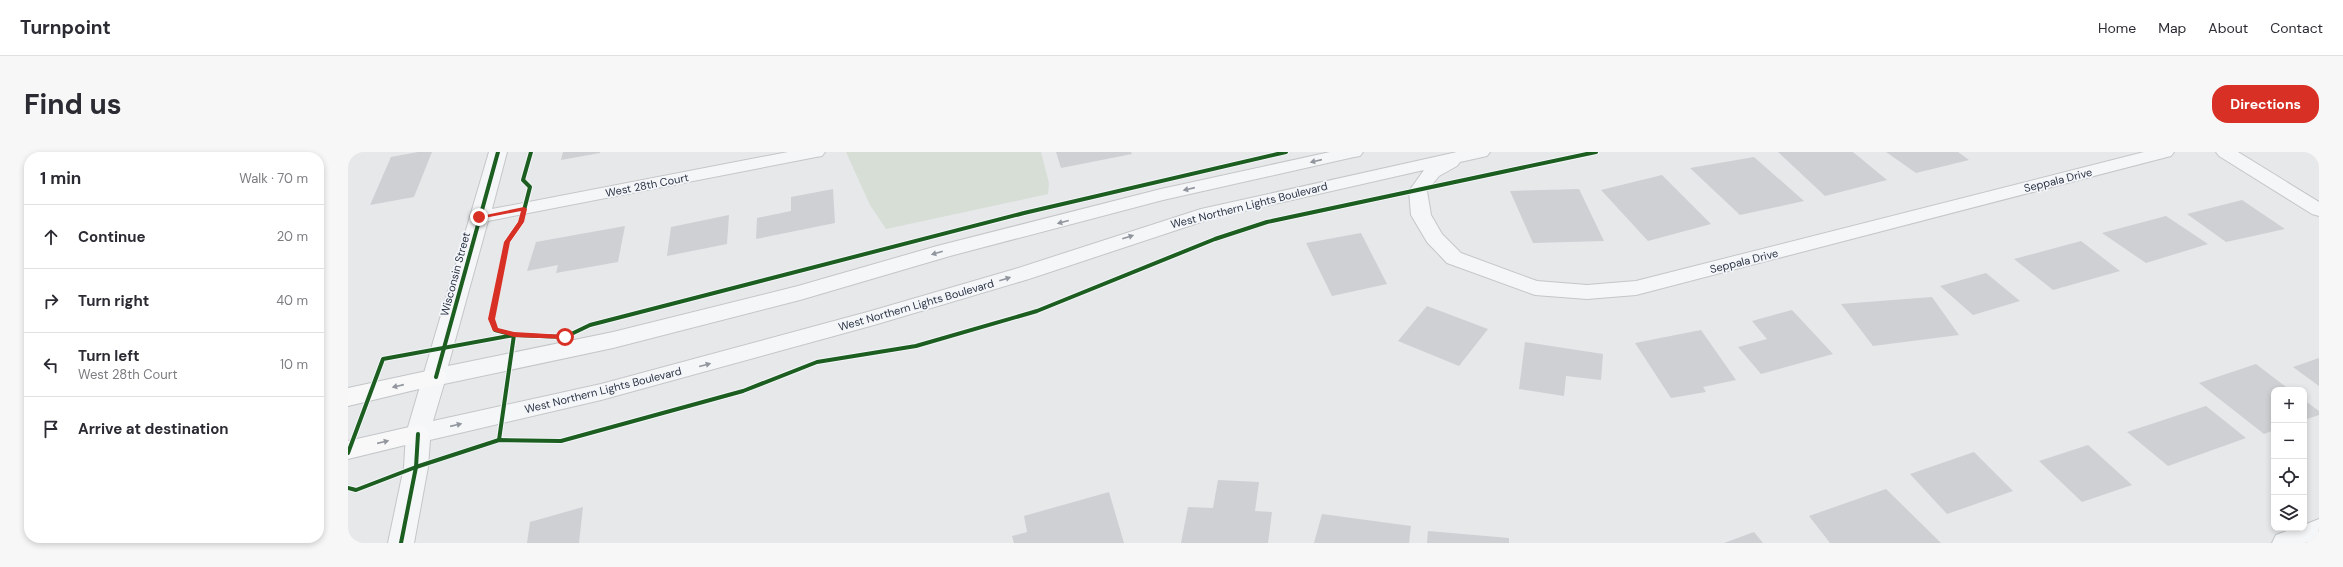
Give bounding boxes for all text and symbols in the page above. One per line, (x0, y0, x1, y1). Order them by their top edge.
text: Turnpoint (20, 15, 111, 40)
text: Home (2098, 19, 2136, 37)
text: Map (2158, 19, 2186, 37)
text: About (2208, 19, 2248, 37)
text: Contact (2270, 19, 2323, 37)
button: Directions (2212, 85, 2319, 123)
text: Find us (24, 86, 122, 123)
one-way arrow (1310, 158, 1322, 164)
street label: Seppala Drive (2022, 165, 2094, 195)
text: 1 min (40, 167, 81, 189)
text: Walk · 70 m (239, 170, 308, 187)
street label: West 28th Court (604, 170, 690, 200)
street label: West Northern Lights Boulevard (1169, 179, 1329, 231)
one-way arrow (1183, 186, 1195, 192)
route end (470, 208, 488, 226)
one-way arrow (1057, 219, 1070, 225)
icon: ahead (40, 226, 62, 248)
text: Continue (78, 227, 146, 247)
text: 20 m (277, 228, 308, 245)
street label: Wisconsin Street (437, 230, 473, 318)
one-way arrow (1123, 234, 1135, 240)
street label: Seppala Drive (1708, 246, 1780, 276)
one-way arrow (931, 250, 943, 256)
street label: West Northern Lights Boulevard (837, 276, 995, 334)
one-way arrow (999, 276, 1011, 282)
icon: right (40, 290, 62, 312)
text: Turn right (78, 291, 149, 311)
text: 40 m (276, 292, 308, 309)
route start (556, 328, 574, 346)
text: Turn left (78, 346, 139, 366)
icon: left (40, 354, 62, 376)
text: 10 m (280, 356, 308, 373)
one-way arrow (699, 361, 711, 367)
street label: West Northern Lights Boulevard (523, 364, 683, 416)
text: West 28th Court (78, 366, 178, 383)
one-way arrow (392, 383, 404, 389)
map controls (2271, 387, 2307, 531)
button: + (2271, 387, 2307, 423)
icon: arrive (40, 418, 62, 440)
text: Arrive at destination (78, 419, 229, 439)
one-way arrow (450, 422, 463, 428)
button: − (2271, 423, 2307, 459)
one-way arrow (377, 439, 389, 445)
button: locate (2271, 459, 2307, 495)
button: layers (2271, 495, 2307, 531)

